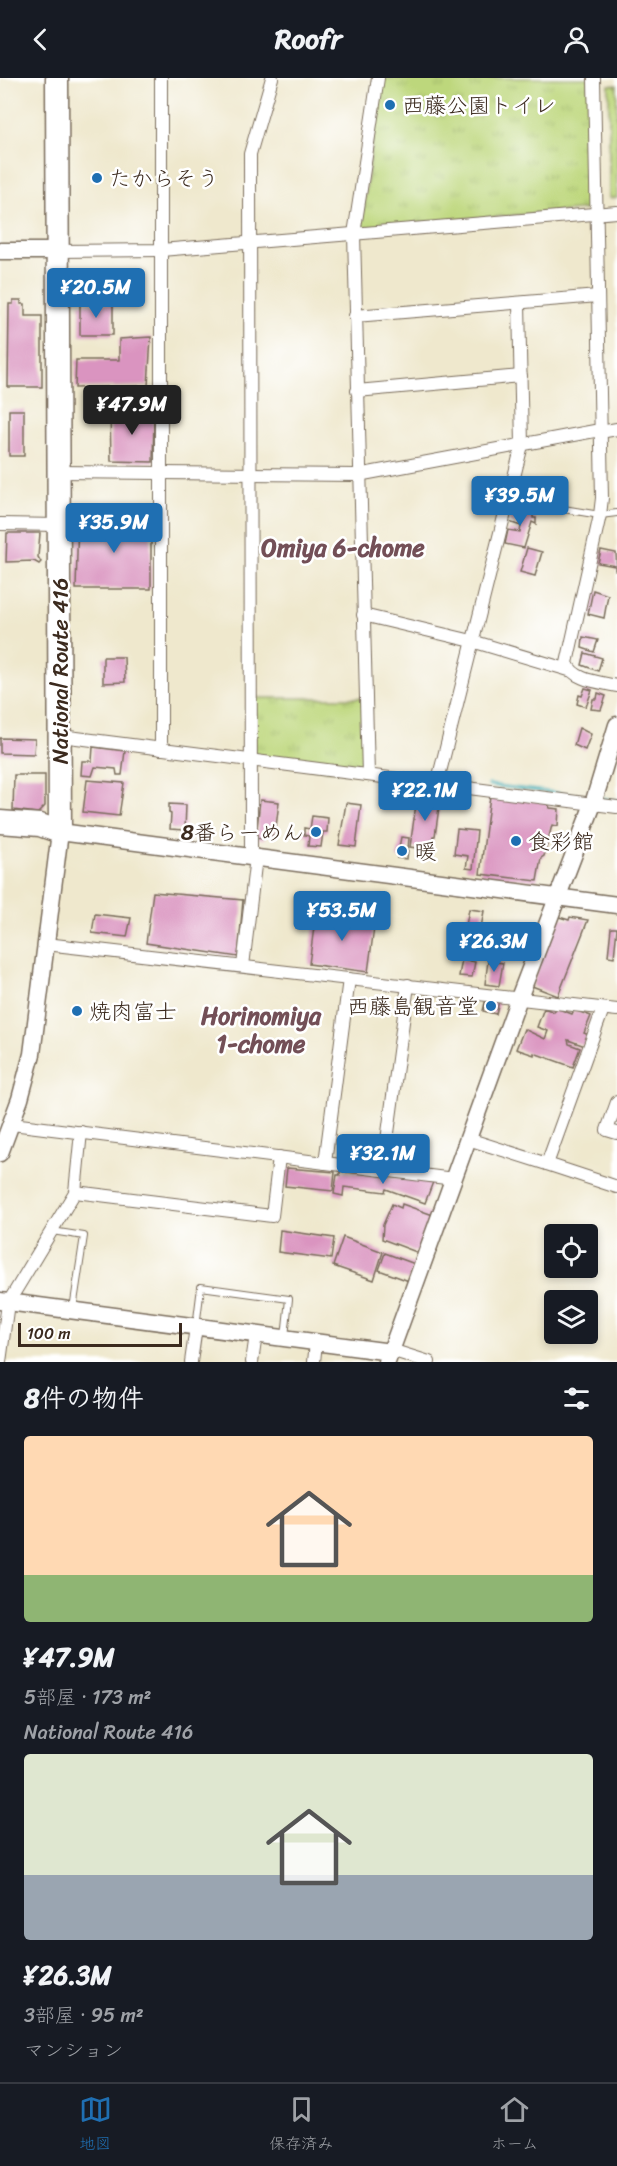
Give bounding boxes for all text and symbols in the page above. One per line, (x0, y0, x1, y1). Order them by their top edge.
text: Roofr (275, 15, 342, 63)
icon: back (24, 23, 57, 56)
icon: person (560, 23, 593, 56)
place label: 西藤公園トイレ (402, 86, 556, 125)
marker: 西藤公園トイレ (383, 98, 397, 112)
place label: たからそう (109, 159, 219, 198)
marker: たからそう (90, 171, 104, 185)
pin: ¥20.5M (47, 268, 145, 319)
text: ¥20.5M (61, 270, 131, 305)
pin: ¥47.9M (83, 385, 181, 436)
text: ¥47.9M (97, 387, 167, 422)
pin: ¥39.5M (471, 476, 569, 527)
text: ¥39.5M (486, 478, 554, 513)
pin: ¥35.9M (65, 503, 163, 554)
text: ¥35.9M (80, 505, 148, 540)
district label: Omiya 6-chome (261, 527, 425, 569)
street label: National Route 416 (41, 578, 80, 764)
pin: ¥22.1M (376, 771, 474, 822)
text: ¥22.1M (392, 773, 458, 808)
place label: 8番らーめん (181, 813, 304, 852)
place label: 食彩館 (528, 822, 594, 861)
marker: 8番らーめん (309, 825, 323, 839)
place label: 暖 (414, 832, 436, 871)
marker: 食彩館 (509, 834, 523, 848)
marker: 暖 (395, 844, 409, 858)
pin: ¥53.5M (293, 891, 391, 942)
text: ¥53.5M (308, 893, 376, 928)
pin: ¥26.3M (445, 922, 543, 973)
text: ¥26.3M (460, 924, 528, 959)
place label: 西藤島観音堂 (347, 987, 479, 1026)
place label: 焼肉富士 (89, 992, 177, 1031)
district label: Horinomiya 1-chome (201, 995, 322, 1065)
marker: 西藤島観音堂 (484, 999, 498, 1013)
marker: 焼肉富士 (70, 1004, 84, 1018)
pin: ¥32.1M (334, 1134, 432, 1185)
text: ¥32.1M (351, 1136, 415, 1171)
map controls (544, 1224, 598, 1344)
button: locate (544, 1224, 598, 1278)
button: layers (544, 1290, 598, 1344)
text: 100 m (27, 1319, 71, 1348)
scale bar (18, 1320, 182, 1348)
text: 8件の物件 (24, 1375, 144, 1421)
icon: filters (560, 1382, 593, 1415)
icon: home (255, 1475, 363, 1583)
text: ¥47.9M (24, 1634, 115, 1680)
text: 5部屋 · 173 m² (24, 1680, 151, 1715)
text: National Route 416 (24, 1715, 193, 1750)
icon: home (255, 1793, 363, 1901)
text: ¥26.3M (24, 1952, 112, 1998)
text: 3部屋 · 95 m² (24, 1998, 144, 2033)
text: マンション (24, 2033, 123, 2068)
tab: 地図 (79, 2093, 112, 2158)
tab: 保存済み (269, 2093, 333, 2158)
tab: ホーム (491, 2093, 538, 2158)

